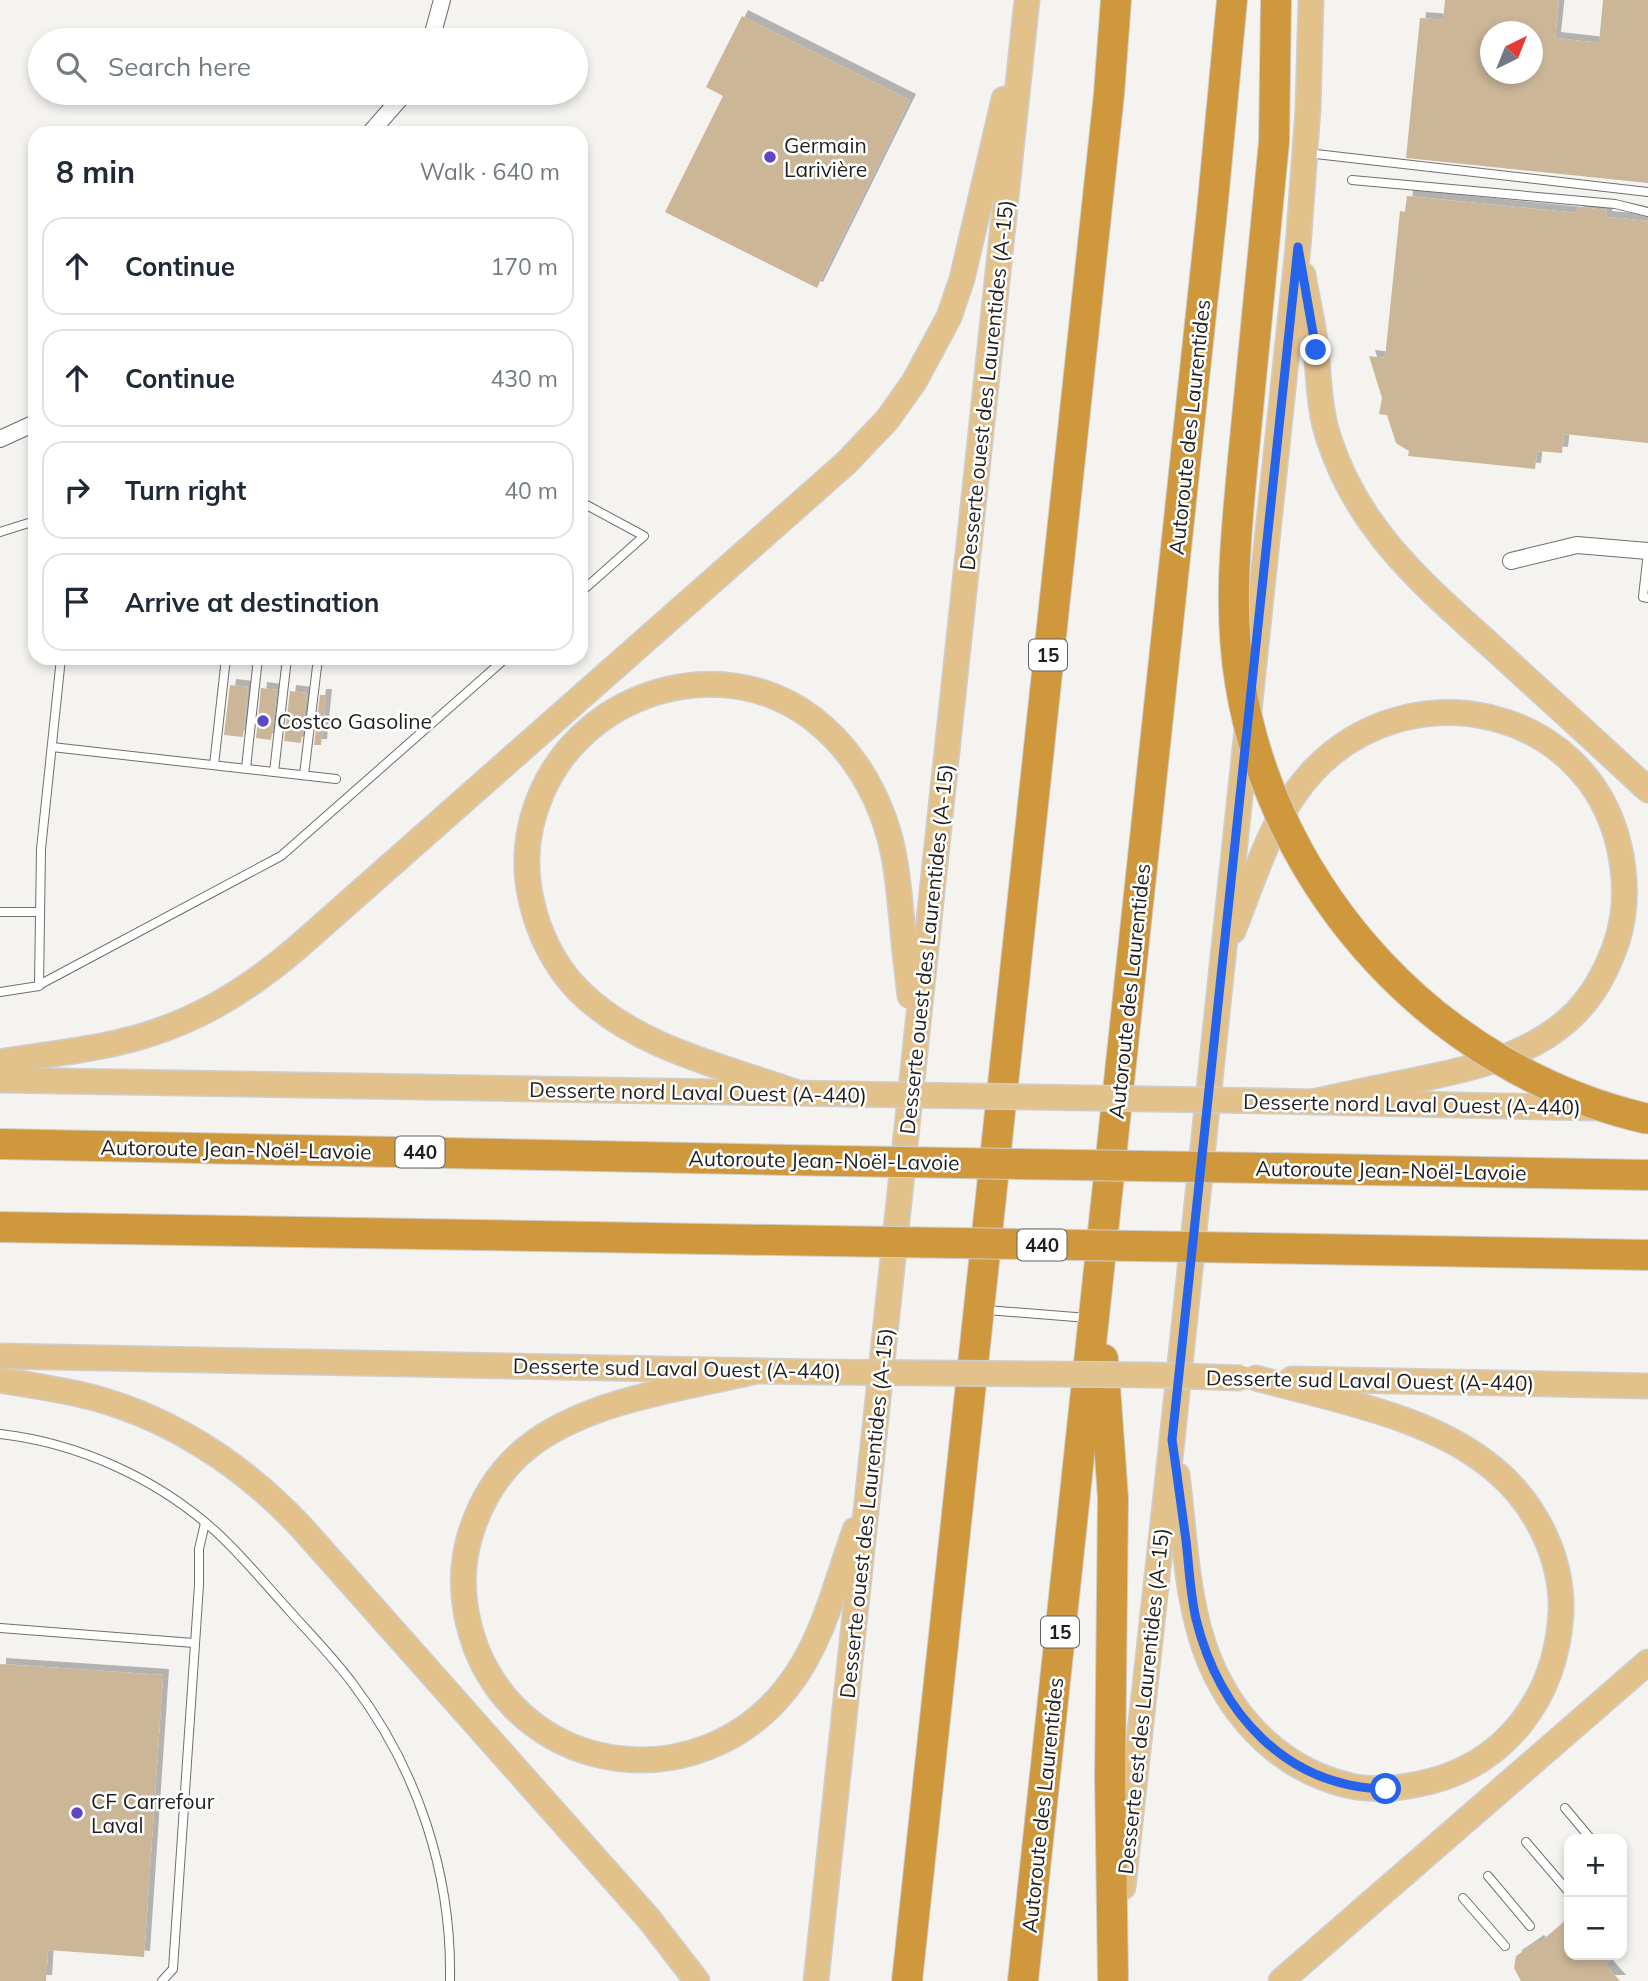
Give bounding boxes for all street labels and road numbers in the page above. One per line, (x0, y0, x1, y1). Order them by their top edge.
street label: Desserte ouest des Laurentides (A-15) (954, 198, 1018, 572)
street label: Autoroute des Laurentides (1163, 298, 1215, 556)
road number: 15 (1029, 640, 1067, 670)
street label: Desserte ouest des Laurentides (A-15) (894, 762, 958, 1136)
street label: Autoroute des Laurentides (1103, 862, 1155, 1120)
street label: Desserte nord Laval Ouest (A-440) (529, 1076, 867, 1108)
street label: Desserte nord Laval Ouest (A-440) (1243, 1088, 1581, 1120)
street label: Autoroute Jean-Noël-Lavoie (100, 1134, 372, 1164)
road number: 440 (396, 1136, 444, 1168)
street label: Autoroute Jean-Noël-Lavoie (688, 1145, 960, 1175)
street label: Autoroute Jean-Noël-Lavoie (1255, 1155, 1527, 1185)
road number: 440 (1018, 1230, 1066, 1260)
street label: Desserte ouest des Laurentides (A-15) (834, 1326, 898, 1700)
street label: Desserte sud Laval Ouest (A-440) (513, 1352, 841, 1384)
street label: Desserte sud Laval Ouest (A-440) (1206, 1364, 1534, 1396)
street label: Desserte est des Laurentides (A-15) (1112, 1526, 1174, 1876)
road number: 15 (1041, 1616, 1079, 1648)
street label: Autoroute des Laurentides (1016, 1676, 1068, 1934)

